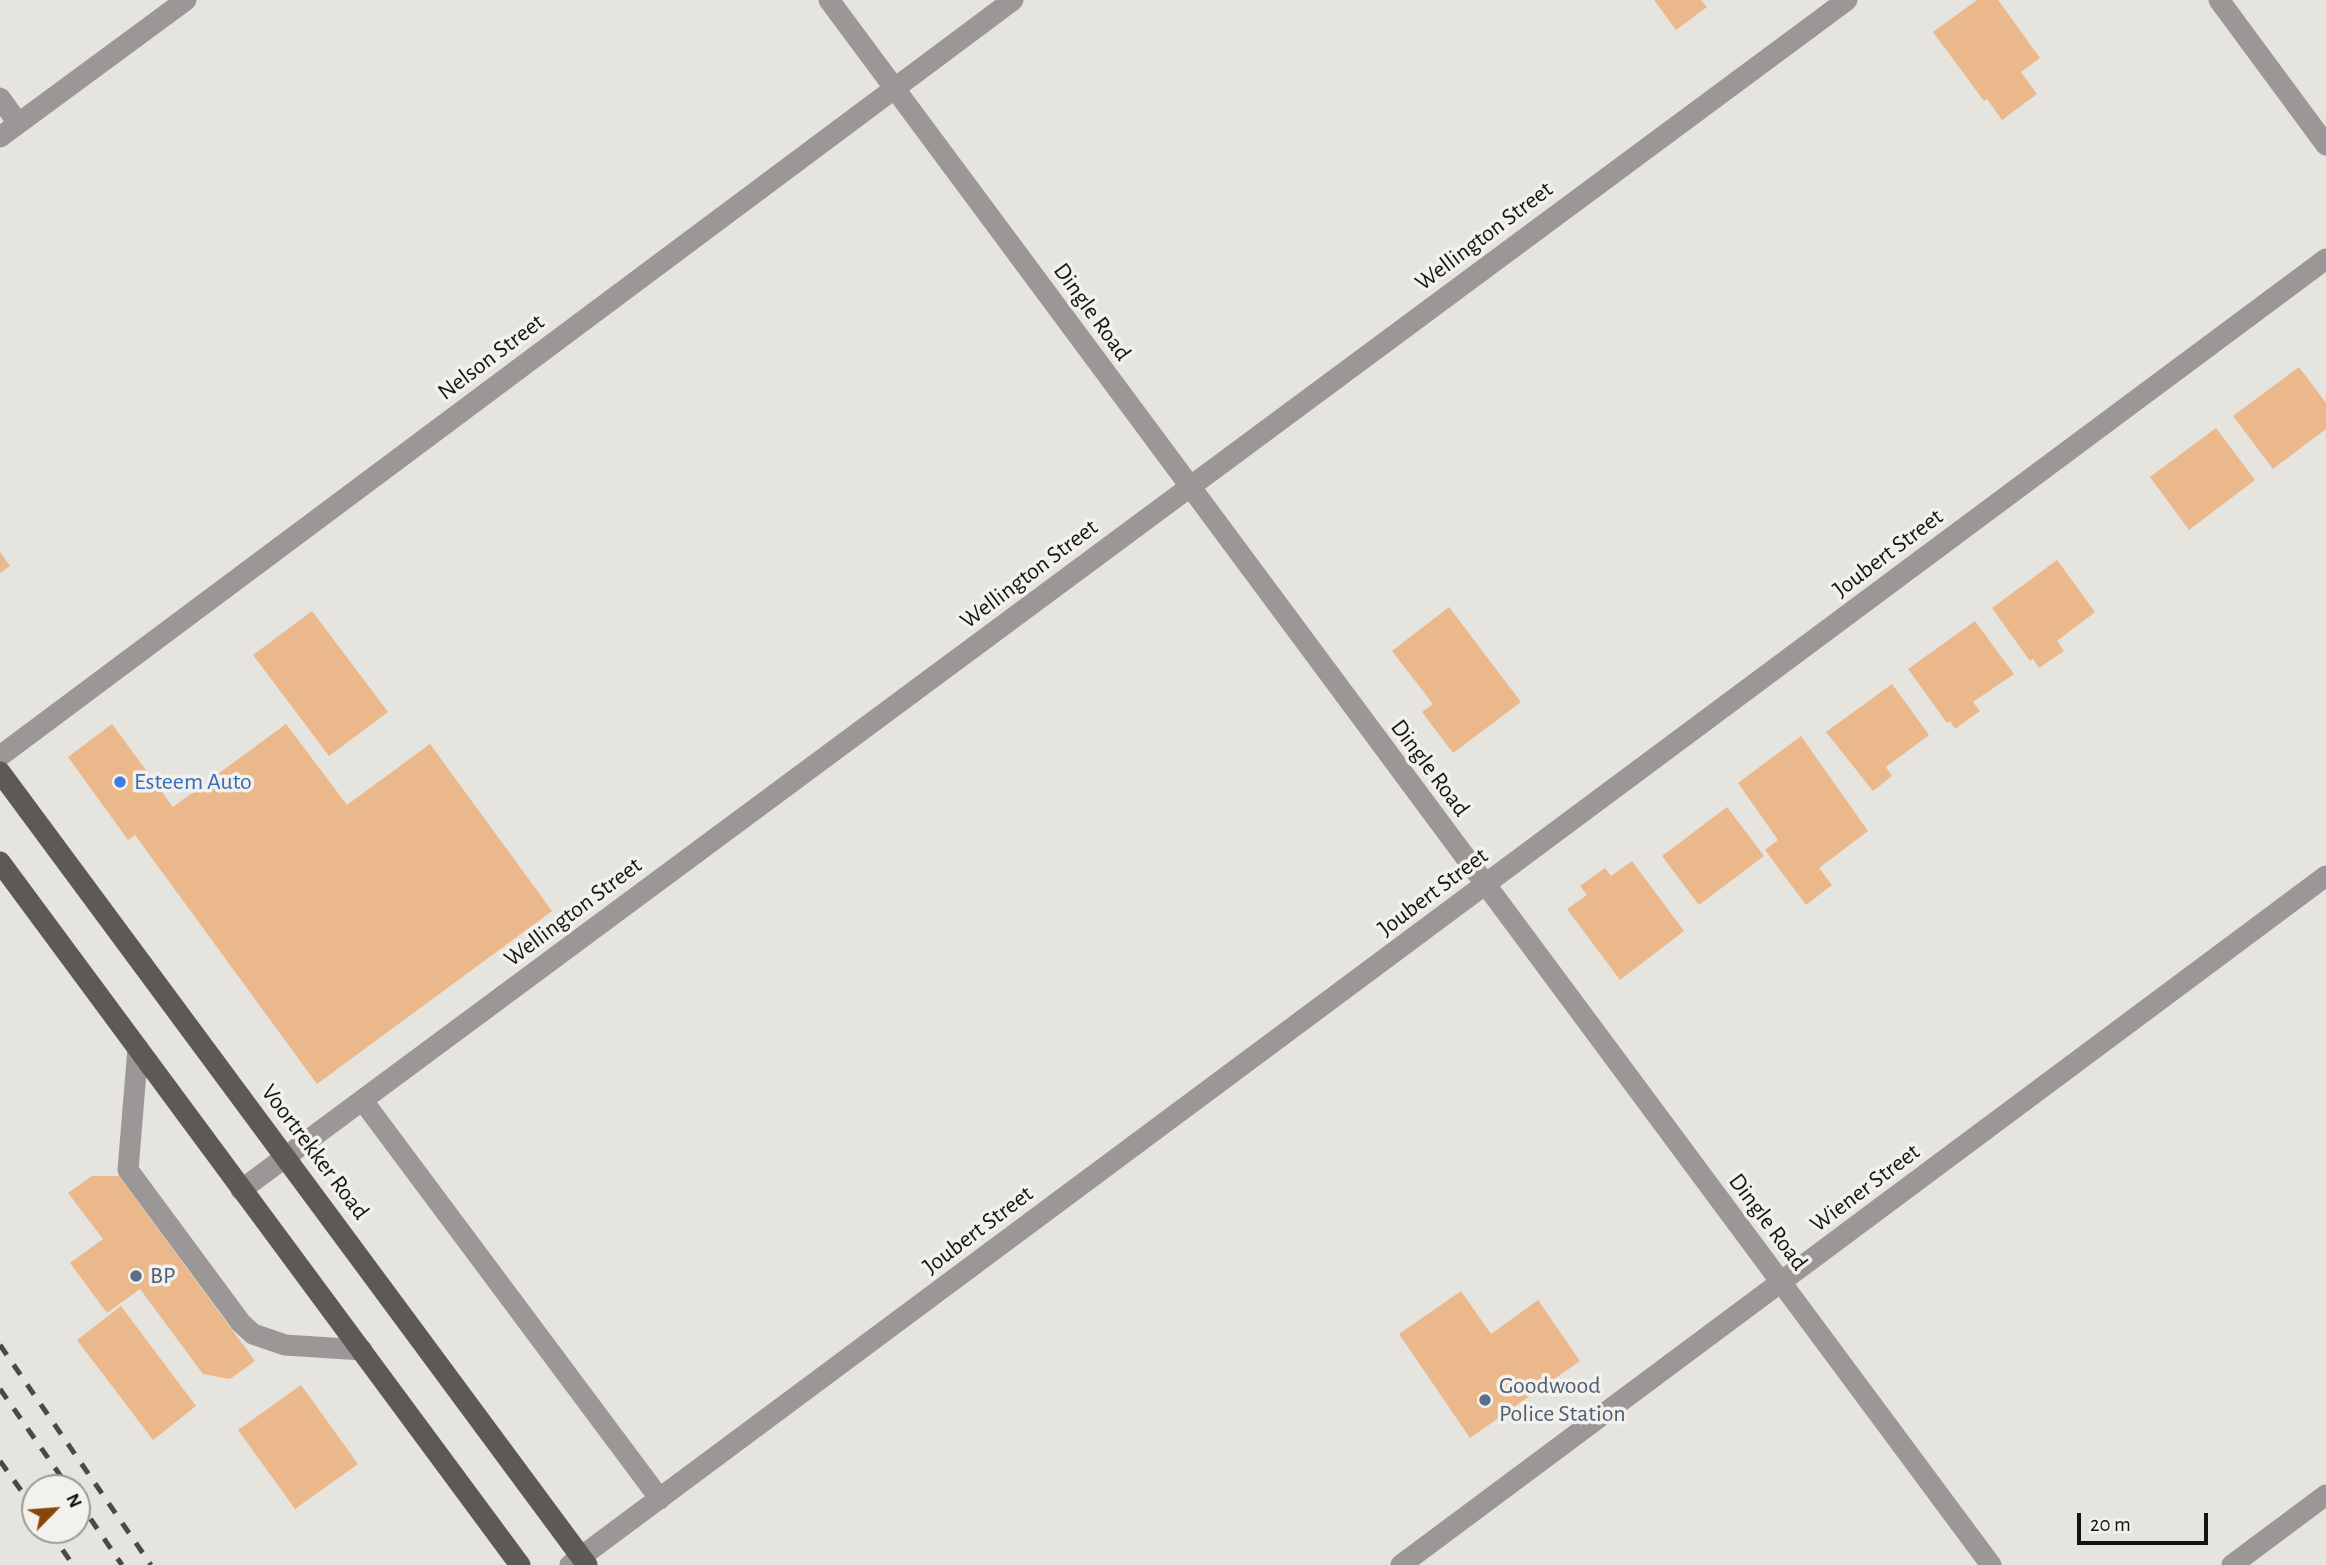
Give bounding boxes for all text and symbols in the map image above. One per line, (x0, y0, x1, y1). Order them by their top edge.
street label: Wellington Street (1409, 175, 1559, 297)
street label: Dingle Road (1047, 257, 1137, 367)
street label: Nelson Street (432, 308, 550, 406)
street label: Joubert Street (1827, 502, 1949, 604)
street label: Wellington Street (954, 513, 1104, 635)
street label: Dingle Road (1384, 714, 1476, 822)
place label: Esteem Auto (134, 768, 252, 796)
marker: Esteem Auto (112, 774, 128, 790)
street label: Joubert Street (1372, 841, 1494, 943)
street label: Wellington Street (498, 851, 648, 973)
street label: Voortrekker Road (255, 1079, 375, 1225)
street label: Wiener Street (1804, 1137, 1926, 1239)
street label: Dingle Road (1722, 1168, 1814, 1276)
street label: Joubert Street (917, 1179, 1039, 1281)
place label: BP (150, 1262, 175, 1290)
marker: BP (128, 1268, 144, 1284)
place label: Goodwood Police Station (1499, 1372, 1626, 1428)
marker: Goodwood Police Station (1477, 1392, 1493, 1408)
north arrow (21, 1474, 91, 1544)
text: N (62, 1491, 85, 1511)
scale bar (2081, 1498, 2212, 1542)
text: 20 m (2090, 1514, 2131, 1535)

